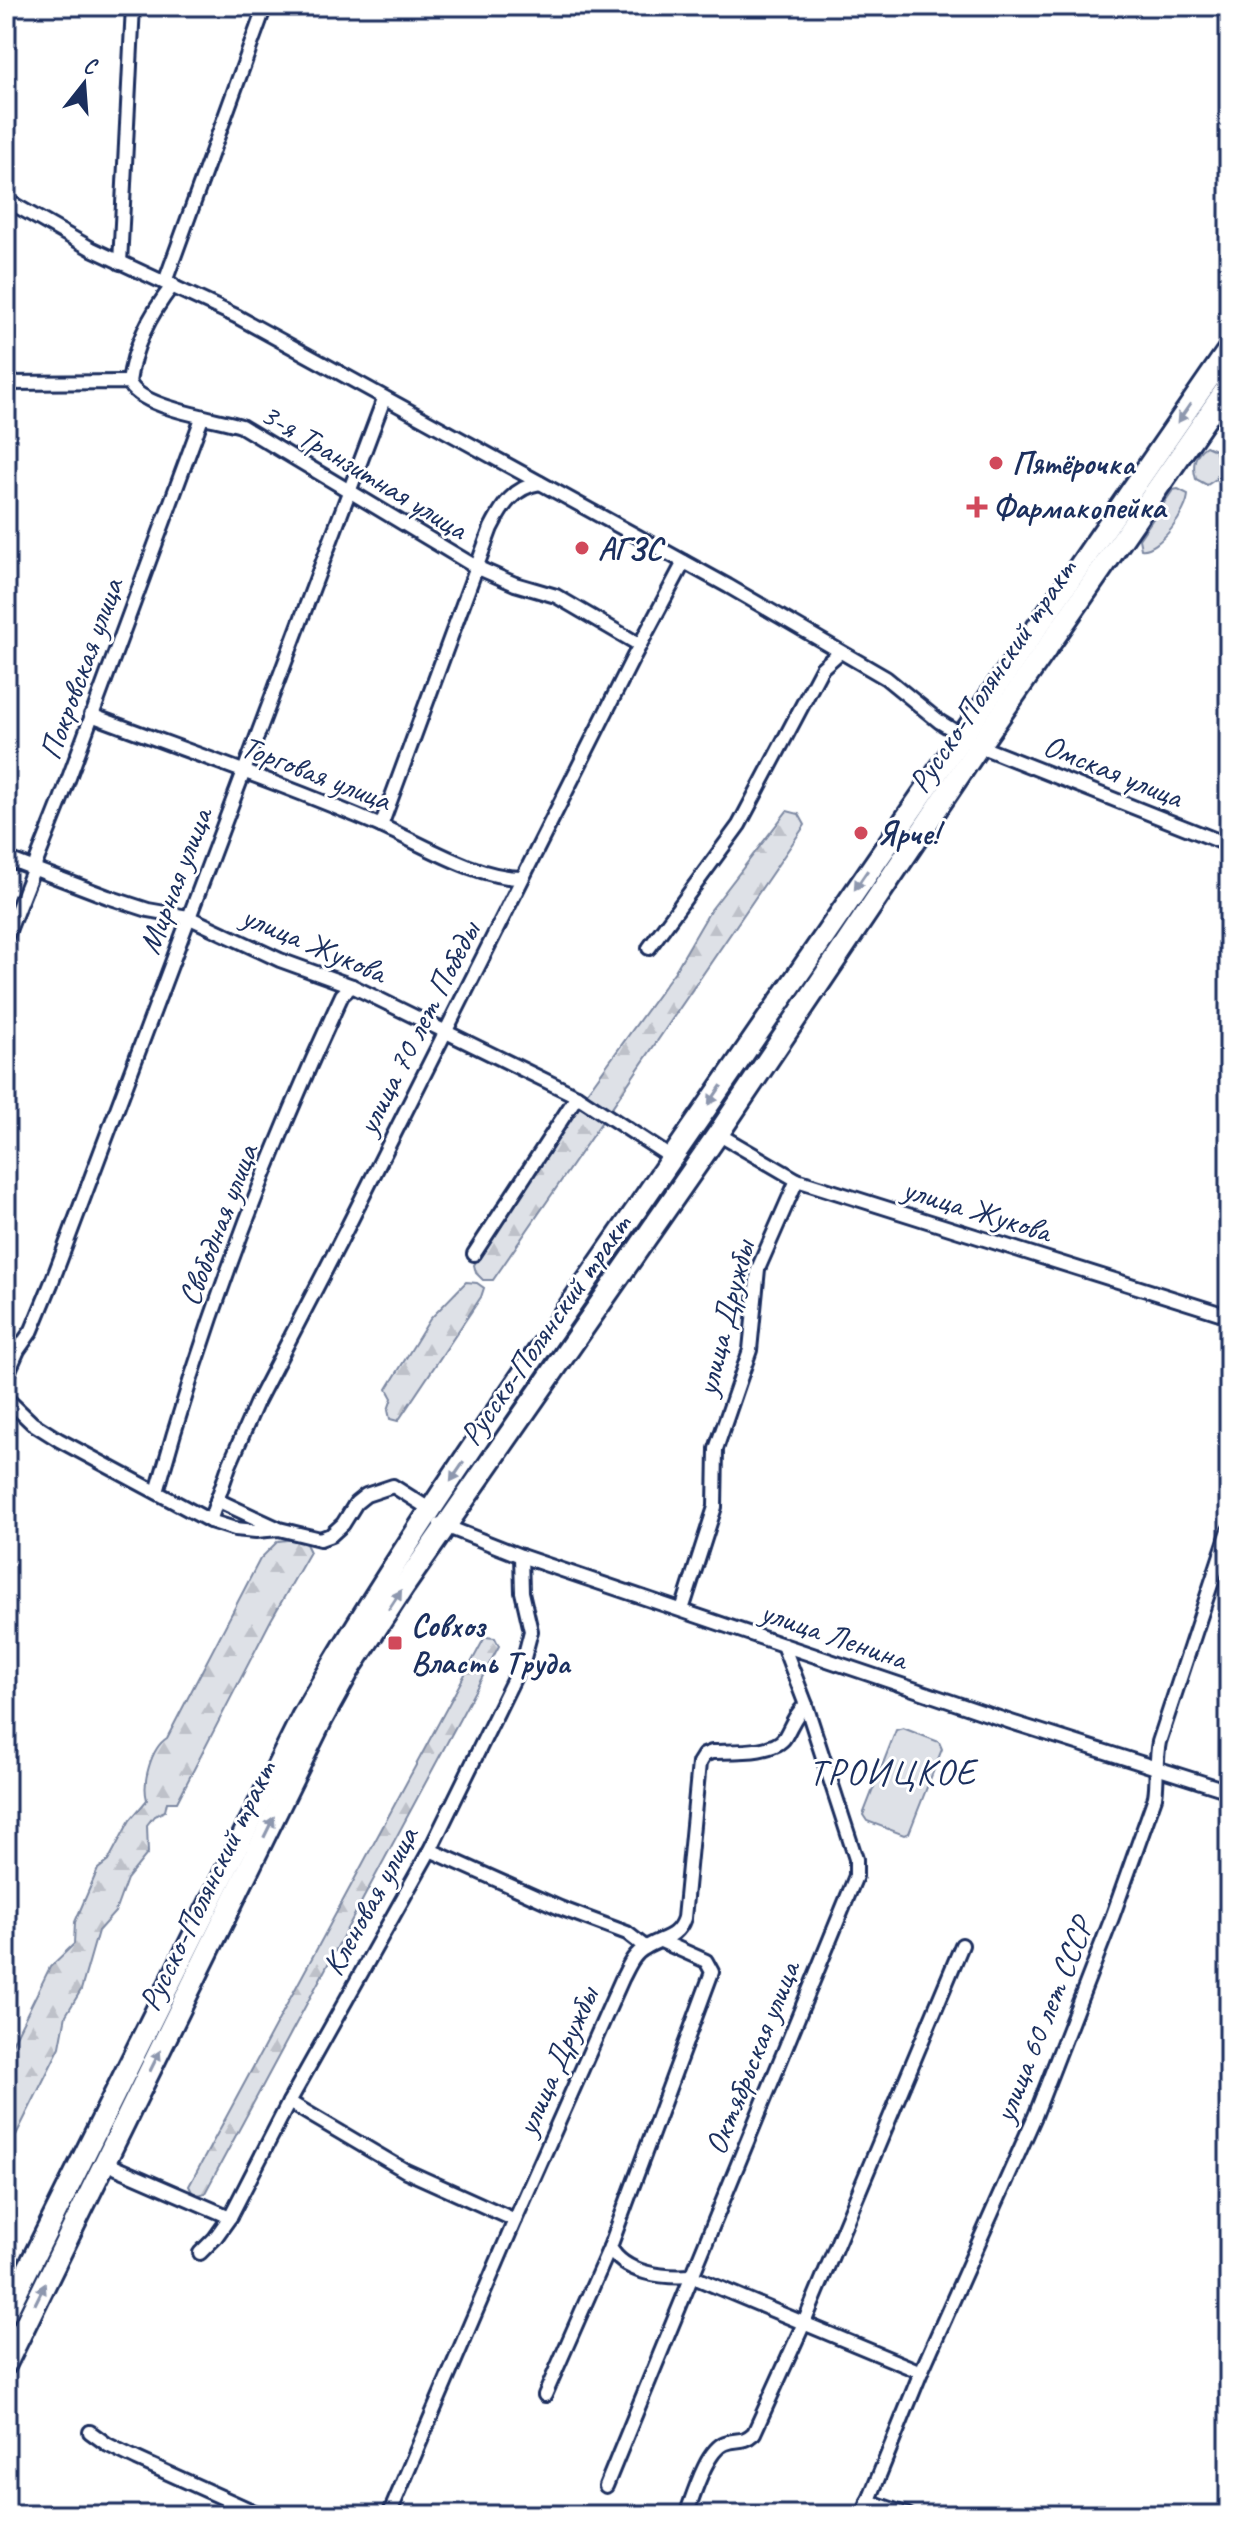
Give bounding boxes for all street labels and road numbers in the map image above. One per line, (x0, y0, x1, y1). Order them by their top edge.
street label: 3-я Транзитная улица (253, 393, 477, 550)
street label: Русско-Полянский тракт (899, 549, 1087, 800)
street label: Покровская улица (29, 571, 133, 765)
street label: Омская улица (1037, 725, 1191, 818)
street label: Торговая улица (235, 726, 398, 821)
street label: Мирная улица (129, 800, 223, 960)
street label: улица Жукова (234, 895, 395, 994)
street label: улица 70 лет Победы (346, 913, 490, 1143)
street label: Свободная улица (168, 1137, 268, 1311)
street label: улица Жукова (896, 1168, 1059, 1253)
street label: Русско-Полянский тракт (450, 1204, 642, 1453)
street label: улица Дружбы (686, 1234, 765, 1402)
street label: улица Ленина (754, 1590, 915, 1680)
street label: Русско-Полянский тракт (129, 1752, 286, 2018)
street label: Кленовая улица (312, 1818, 429, 1983)
street label: улица 60 лет СССР (983, 1908, 1104, 2130)
street label: Октябрьская улица (695, 1953, 810, 2160)
street label: улица Дружбы (505, 1979, 609, 2143)

